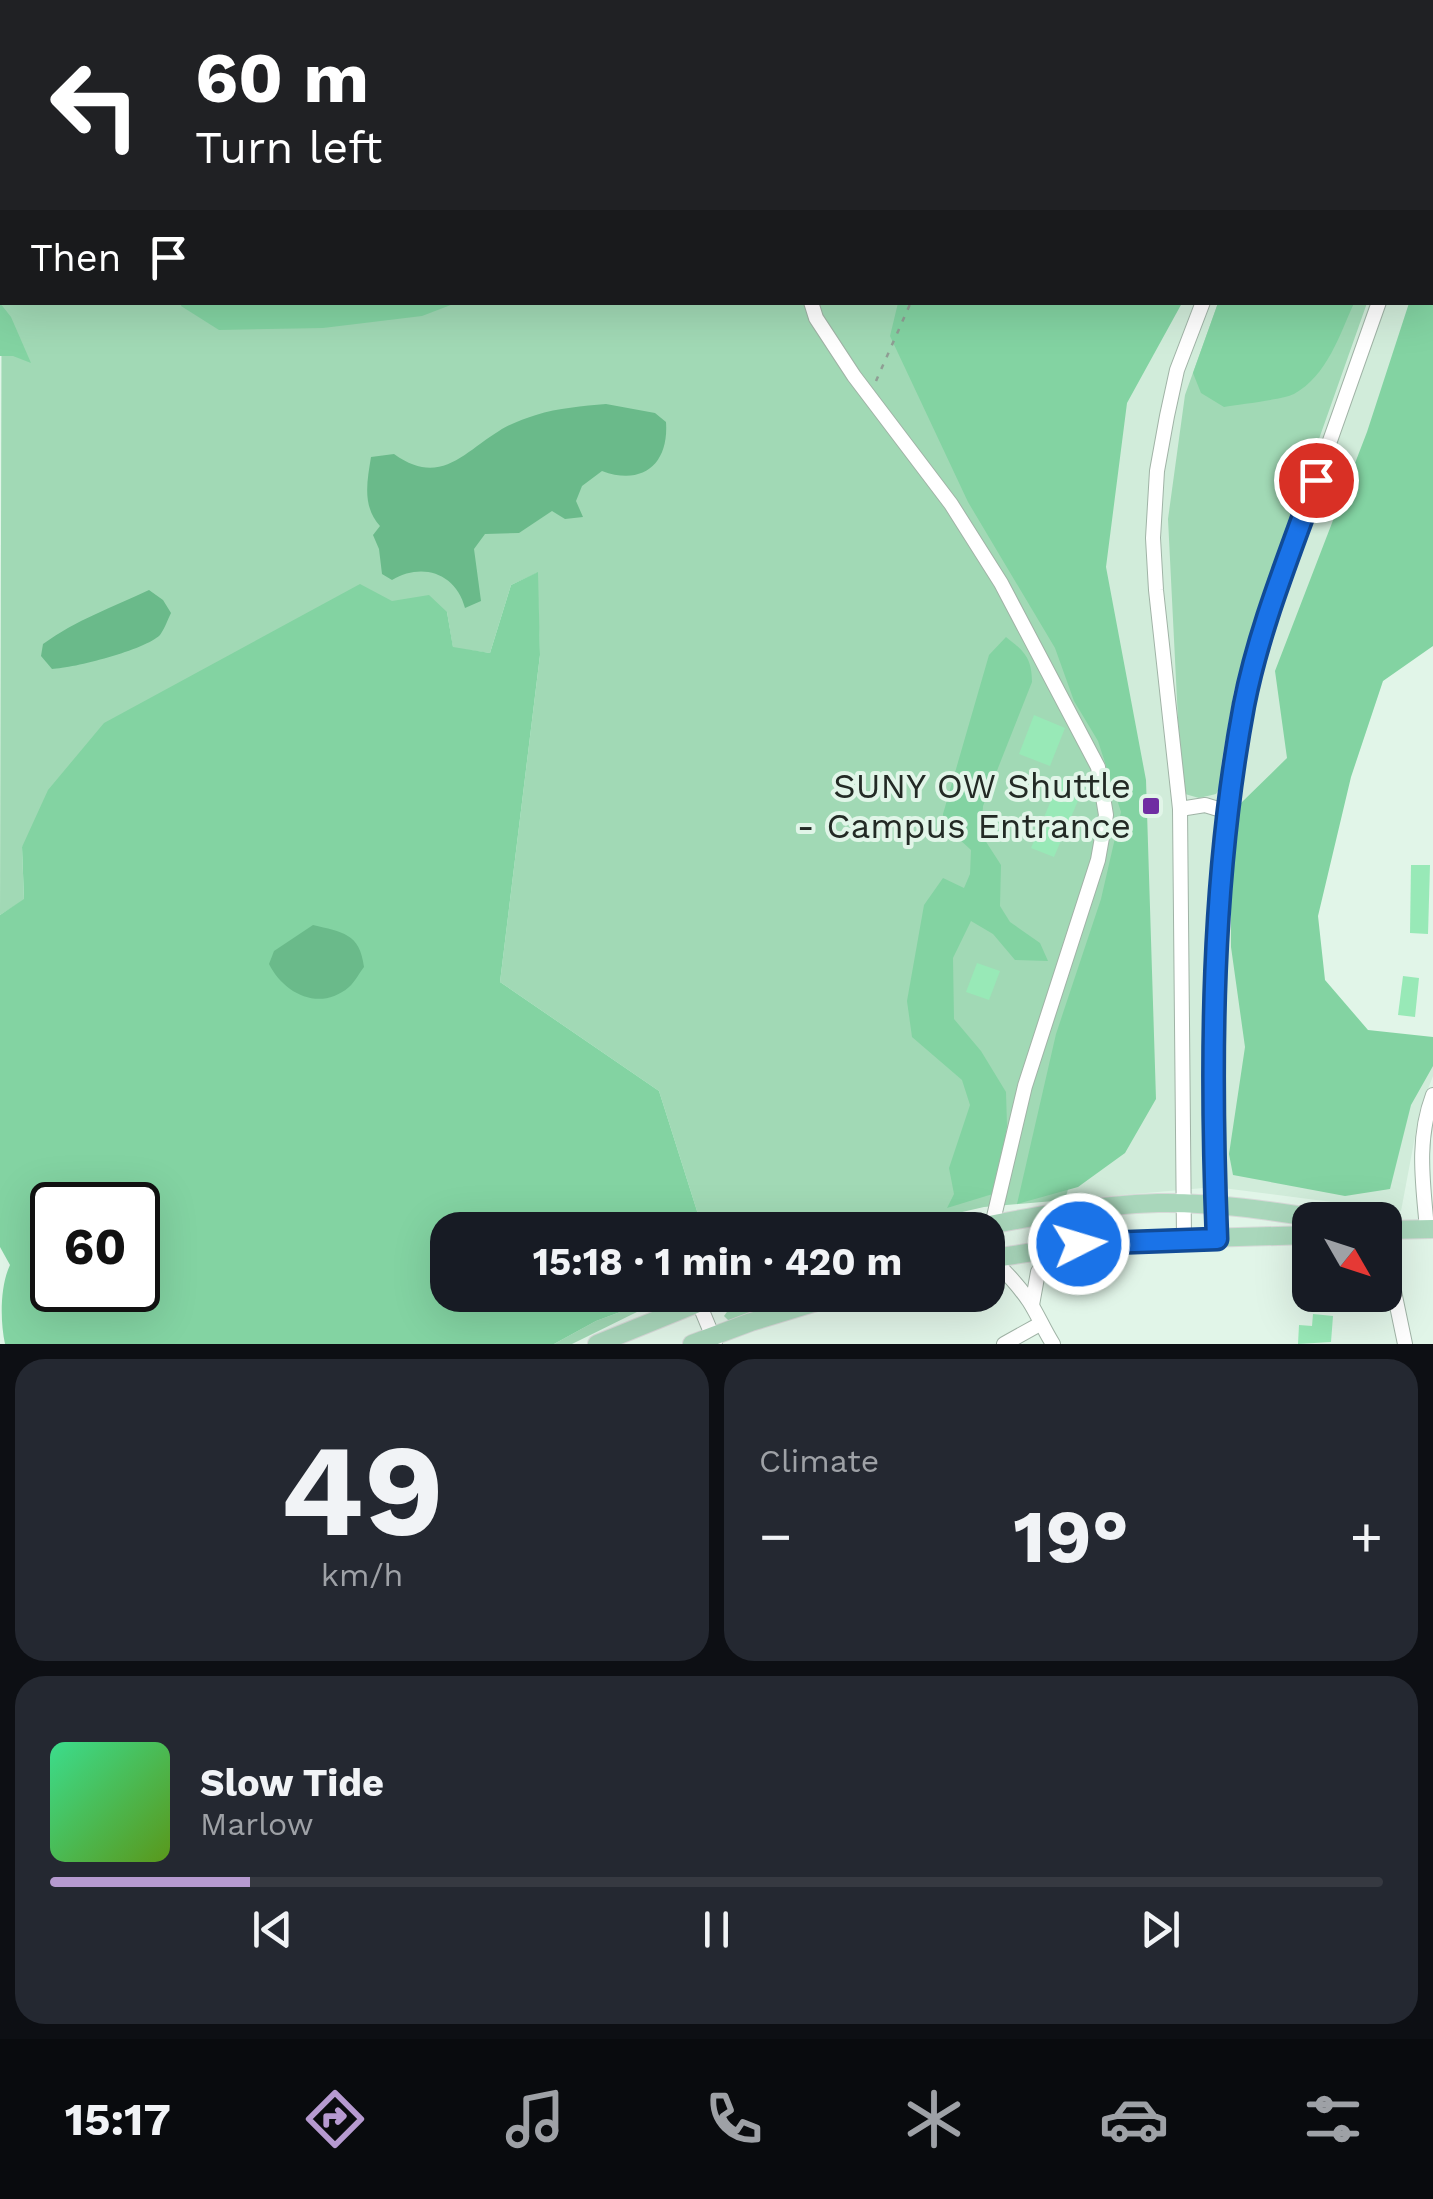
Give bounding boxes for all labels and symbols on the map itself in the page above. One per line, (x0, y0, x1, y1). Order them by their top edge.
pin (1274, 438, 1359, 523)
place label: SUNY OW Shuttle - Campus Entrance (797, 765, 1131, 847)
marker: SUNY OW Shuttle - Campus Entrance (1140, 795, 1162, 817)
speed limit sign: 60 (30, 1182, 160, 1312)
position arrow (1027, 1192, 1131, 1296)
north arrow (1292, 1202, 1402, 1312)

